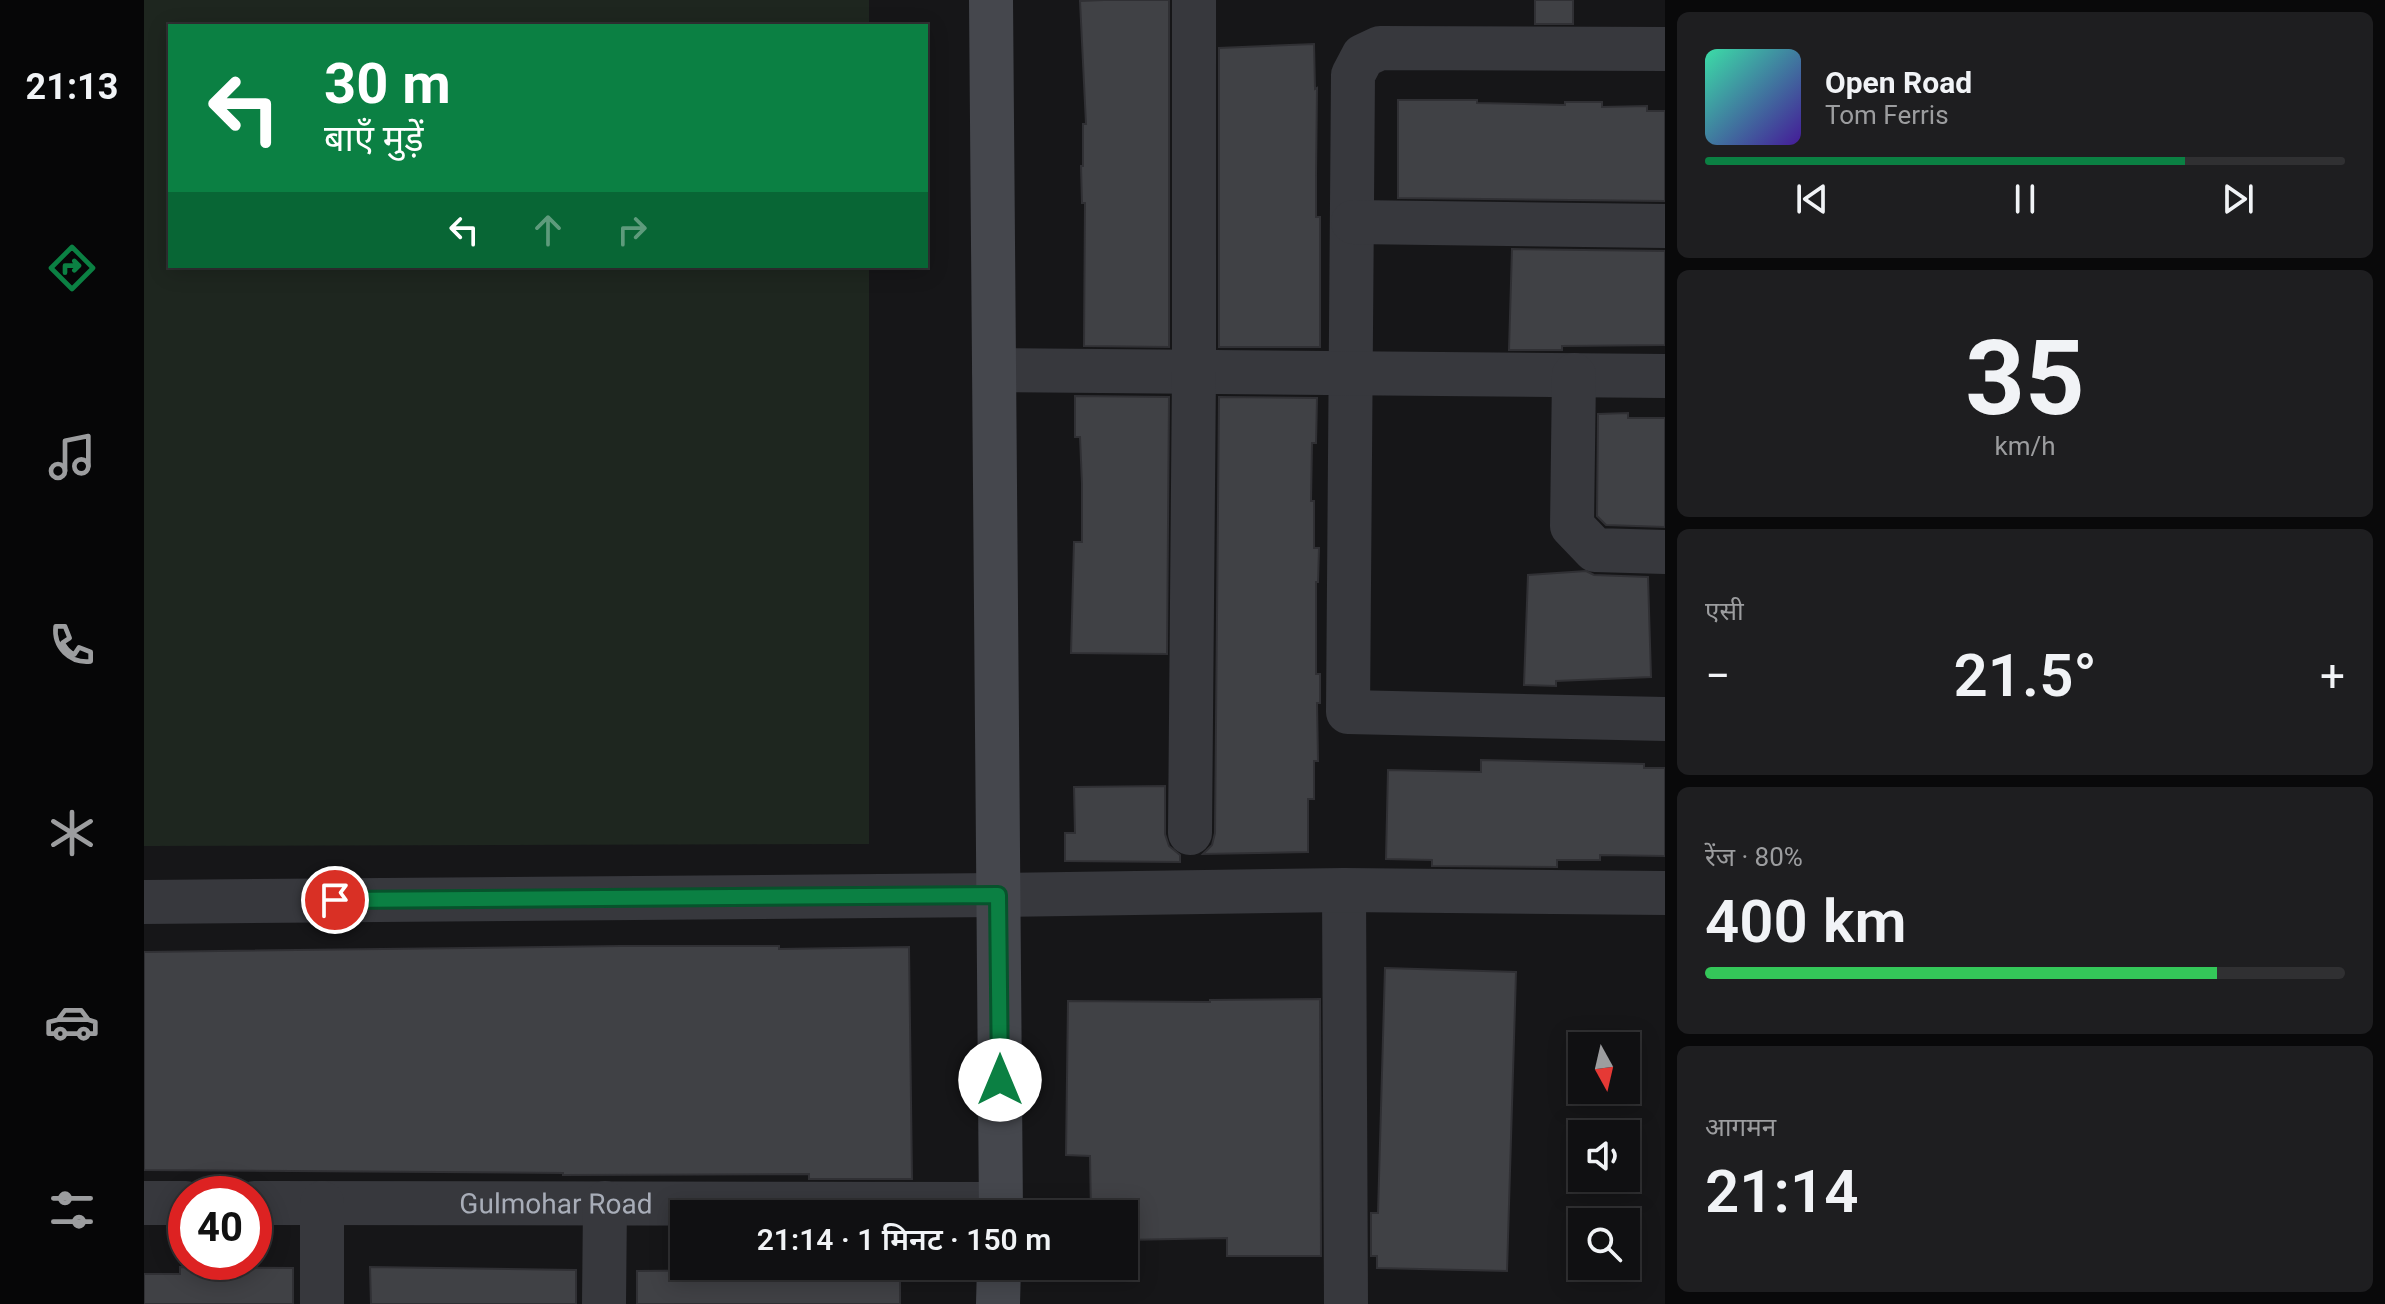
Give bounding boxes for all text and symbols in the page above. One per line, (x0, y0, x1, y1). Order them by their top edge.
text: 30 m (324, 51, 451, 117)
icon: left (192, 56, 296, 160)
text: Open Road (1825, 65, 1972, 100)
text: 21:13 (26, 66, 118, 108)
text: Tom Ferris (1825, 100, 1949, 130)
text: बाएँ मुड़ें (324, 118, 424, 160)
icon: previous (1790, 177, 1834, 221)
icon: pause (2003, 177, 2047, 221)
icon: next (2216, 177, 2260, 221)
icon: left (442, 208, 486, 252)
icon: ahead (526, 208, 570, 252)
icon: right (610, 208, 654, 252)
icon: directions (44, 240, 100, 296)
text: 35 (1965, 318, 2085, 439)
icon: music (44, 429, 100, 485)
text: km/h (1994, 431, 2056, 461)
text: एसी (1705, 596, 1744, 626)
icon: phone (44, 617, 100, 673)
text: 21.5° (1954, 640, 2097, 711)
text: − (1705, 650, 1730, 702)
text: + (2320, 650, 2345, 702)
icon: climate (44, 805, 100, 861)
text: रेंज · 80% (1705, 842, 1803, 872)
pin (301, 866, 369, 934)
icon: arrive (313, 878, 357, 922)
text: 400 km (1705, 886, 1907, 957)
icon: car (44, 994, 100, 1050)
north arrow (1568, 1032, 1640, 1104)
map controls (1568, 1032, 1640, 1280)
position arrow (958, 1038, 1042, 1122)
text: आगमन (1705, 1112, 1776, 1142)
button: sound (1568, 1120, 1640, 1192)
text: 21:14 (1705, 1156, 1858, 1227)
speed limit sign: 40 (168, 1176, 272, 1280)
icon: filters (44, 1182, 100, 1238)
street label: Gulmohar Road (459, 1187, 653, 1221)
button: search (1568, 1208, 1640, 1280)
text: 21:14 · 1 मिनट · 150 m (757, 1222, 1051, 1257)

